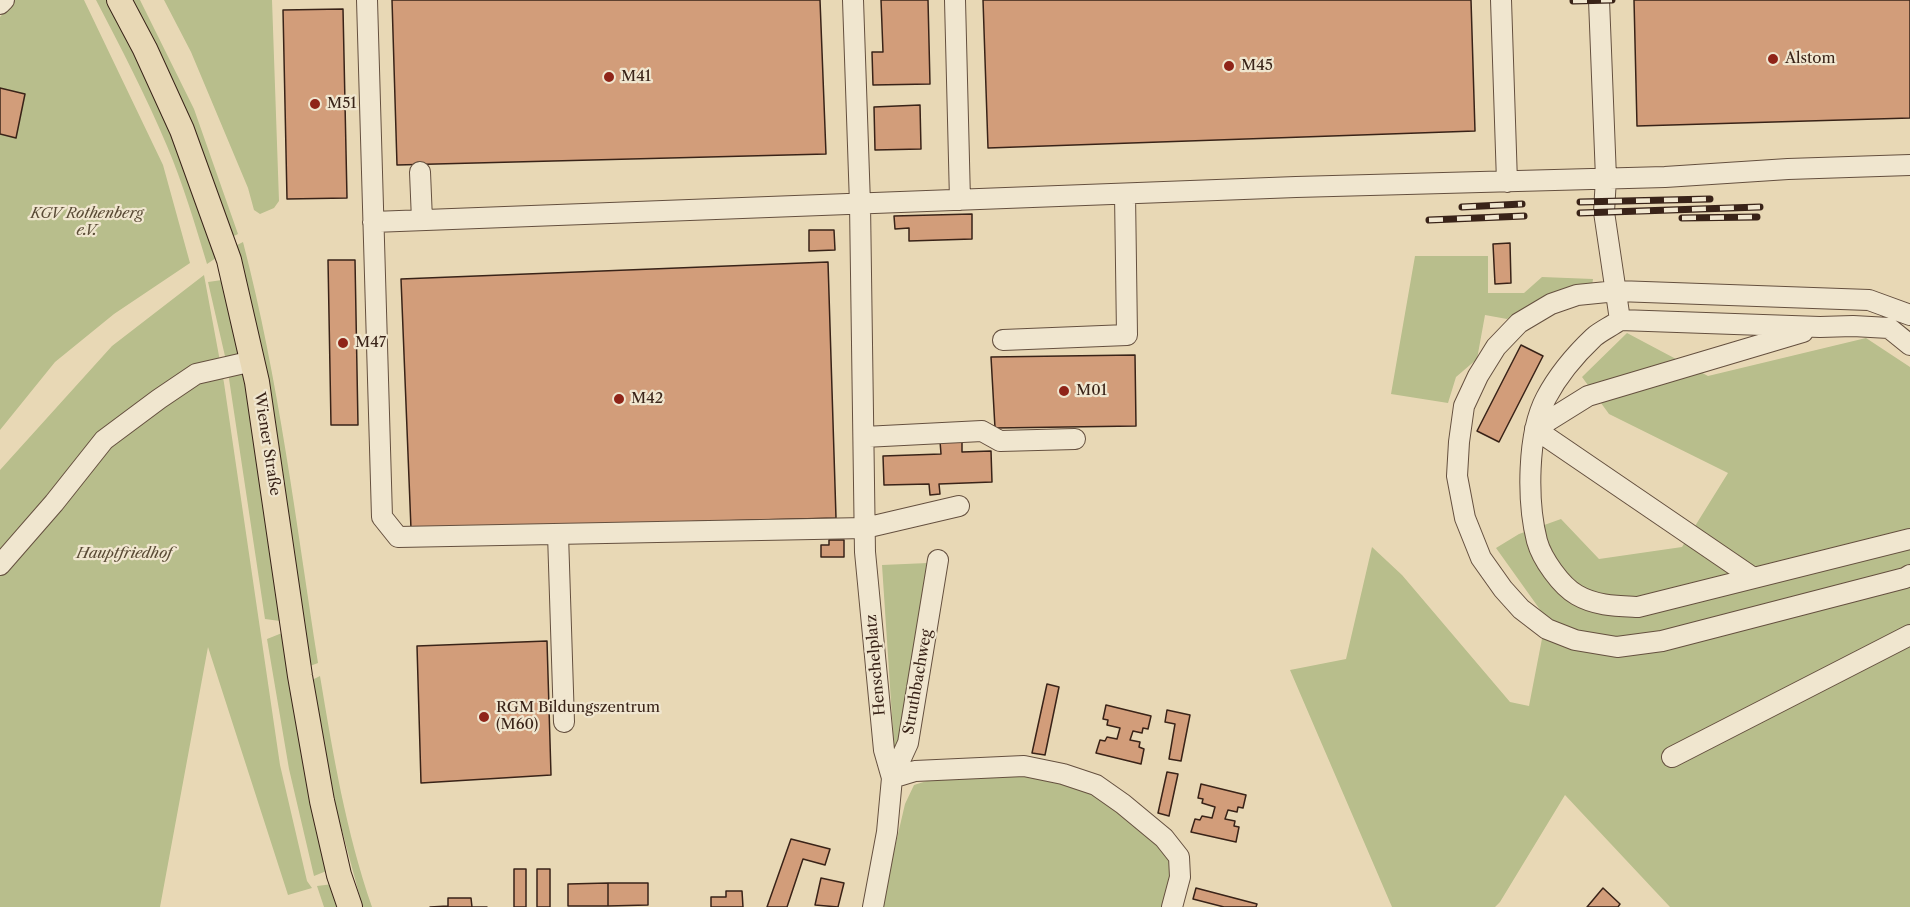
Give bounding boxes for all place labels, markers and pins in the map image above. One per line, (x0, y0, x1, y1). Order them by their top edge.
place label: Alstom (1785, 50, 1835, 68)
marker: Alstom (1766, 52, 1780, 66)
place label: M45 (1241, 57, 1273, 75)
marker: M45 (1222, 59, 1236, 73)
place label: M41 (621, 68, 651, 86)
marker: M41 (602, 70, 616, 84)
place label: M51 (327, 95, 357, 113)
marker: M51 (308, 97, 322, 111)
place label: M47 (355, 334, 386, 352)
marker: M47 (336, 336, 350, 350)
place label: M01 (1076, 382, 1107, 400)
marker: M01 (1057, 384, 1071, 398)
place label: M42 (631, 390, 663, 408)
marker: M42 (612, 392, 626, 406)
place label: RGM Bildungszentrum (M60) (496, 699, 660, 734)
marker: RGM Bildungszentrum (M60) (477, 710, 491, 724)

